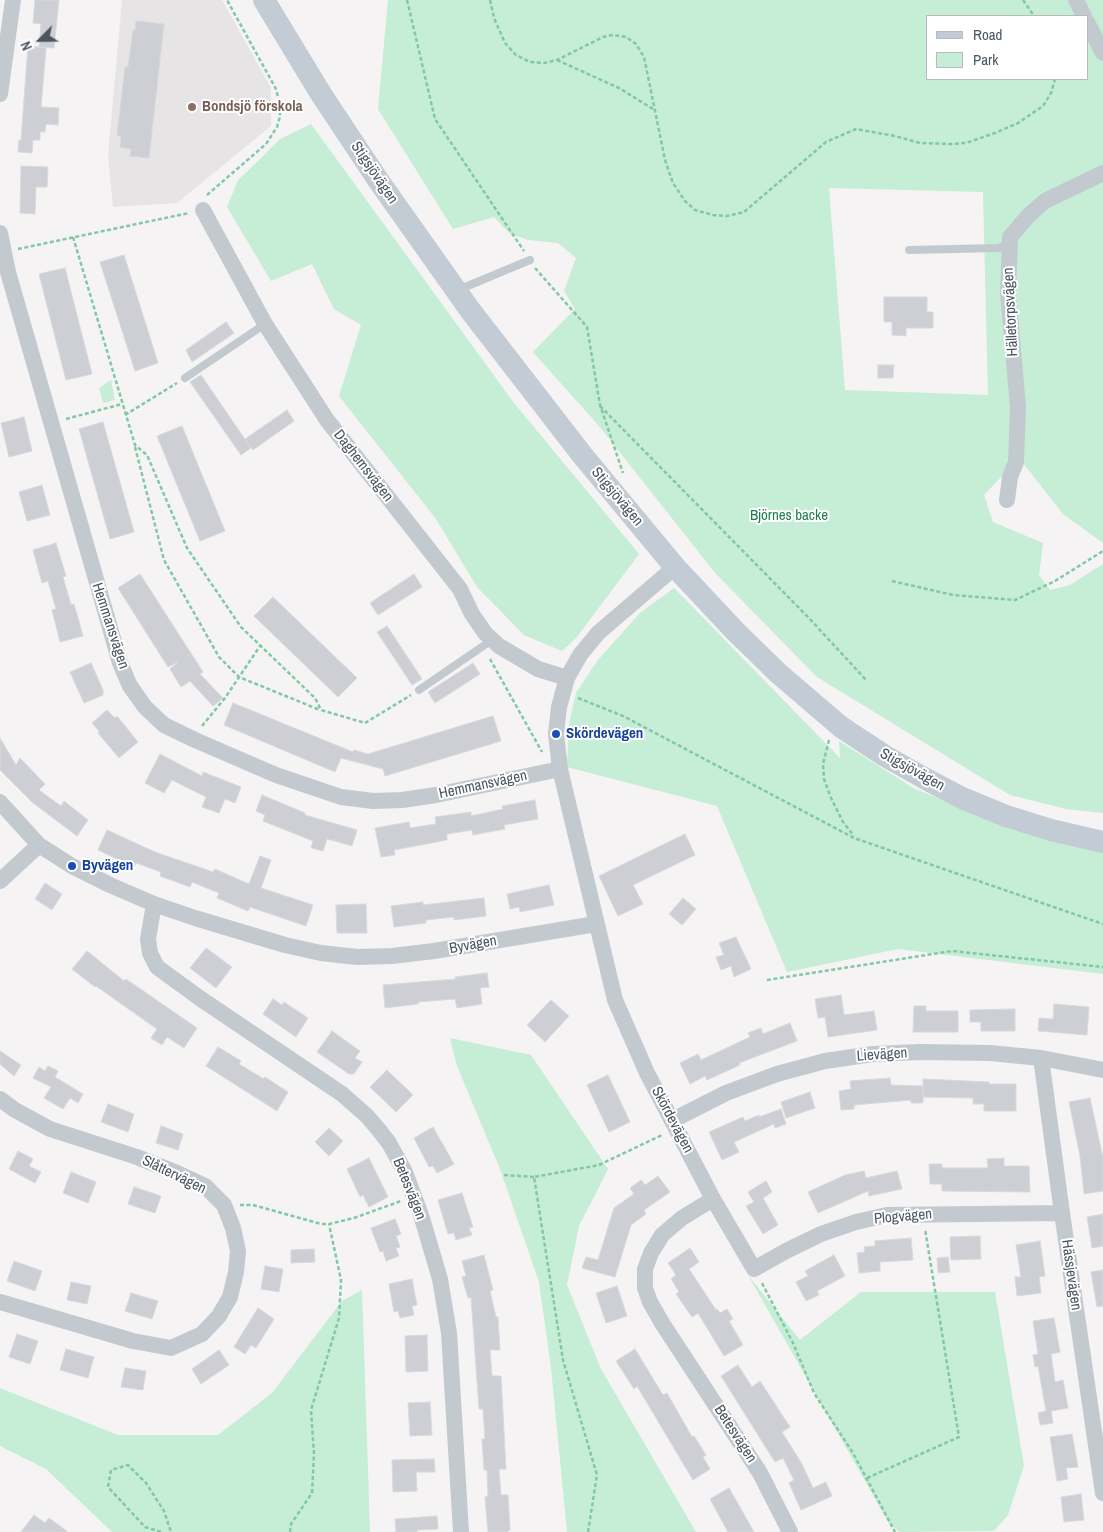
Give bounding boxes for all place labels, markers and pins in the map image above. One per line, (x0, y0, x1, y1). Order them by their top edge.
place label: Bondsjö förskola (202, 98, 302, 116)
marker: Bondsjö förskola (186, 101, 198, 113)
place label: Skördevägen (566, 725, 643, 743)
marker: Skördevägen (550, 728, 562, 740)
place label: Byvägen (82, 857, 133, 875)
marker: Byvägen (66, 860, 78, 872)

